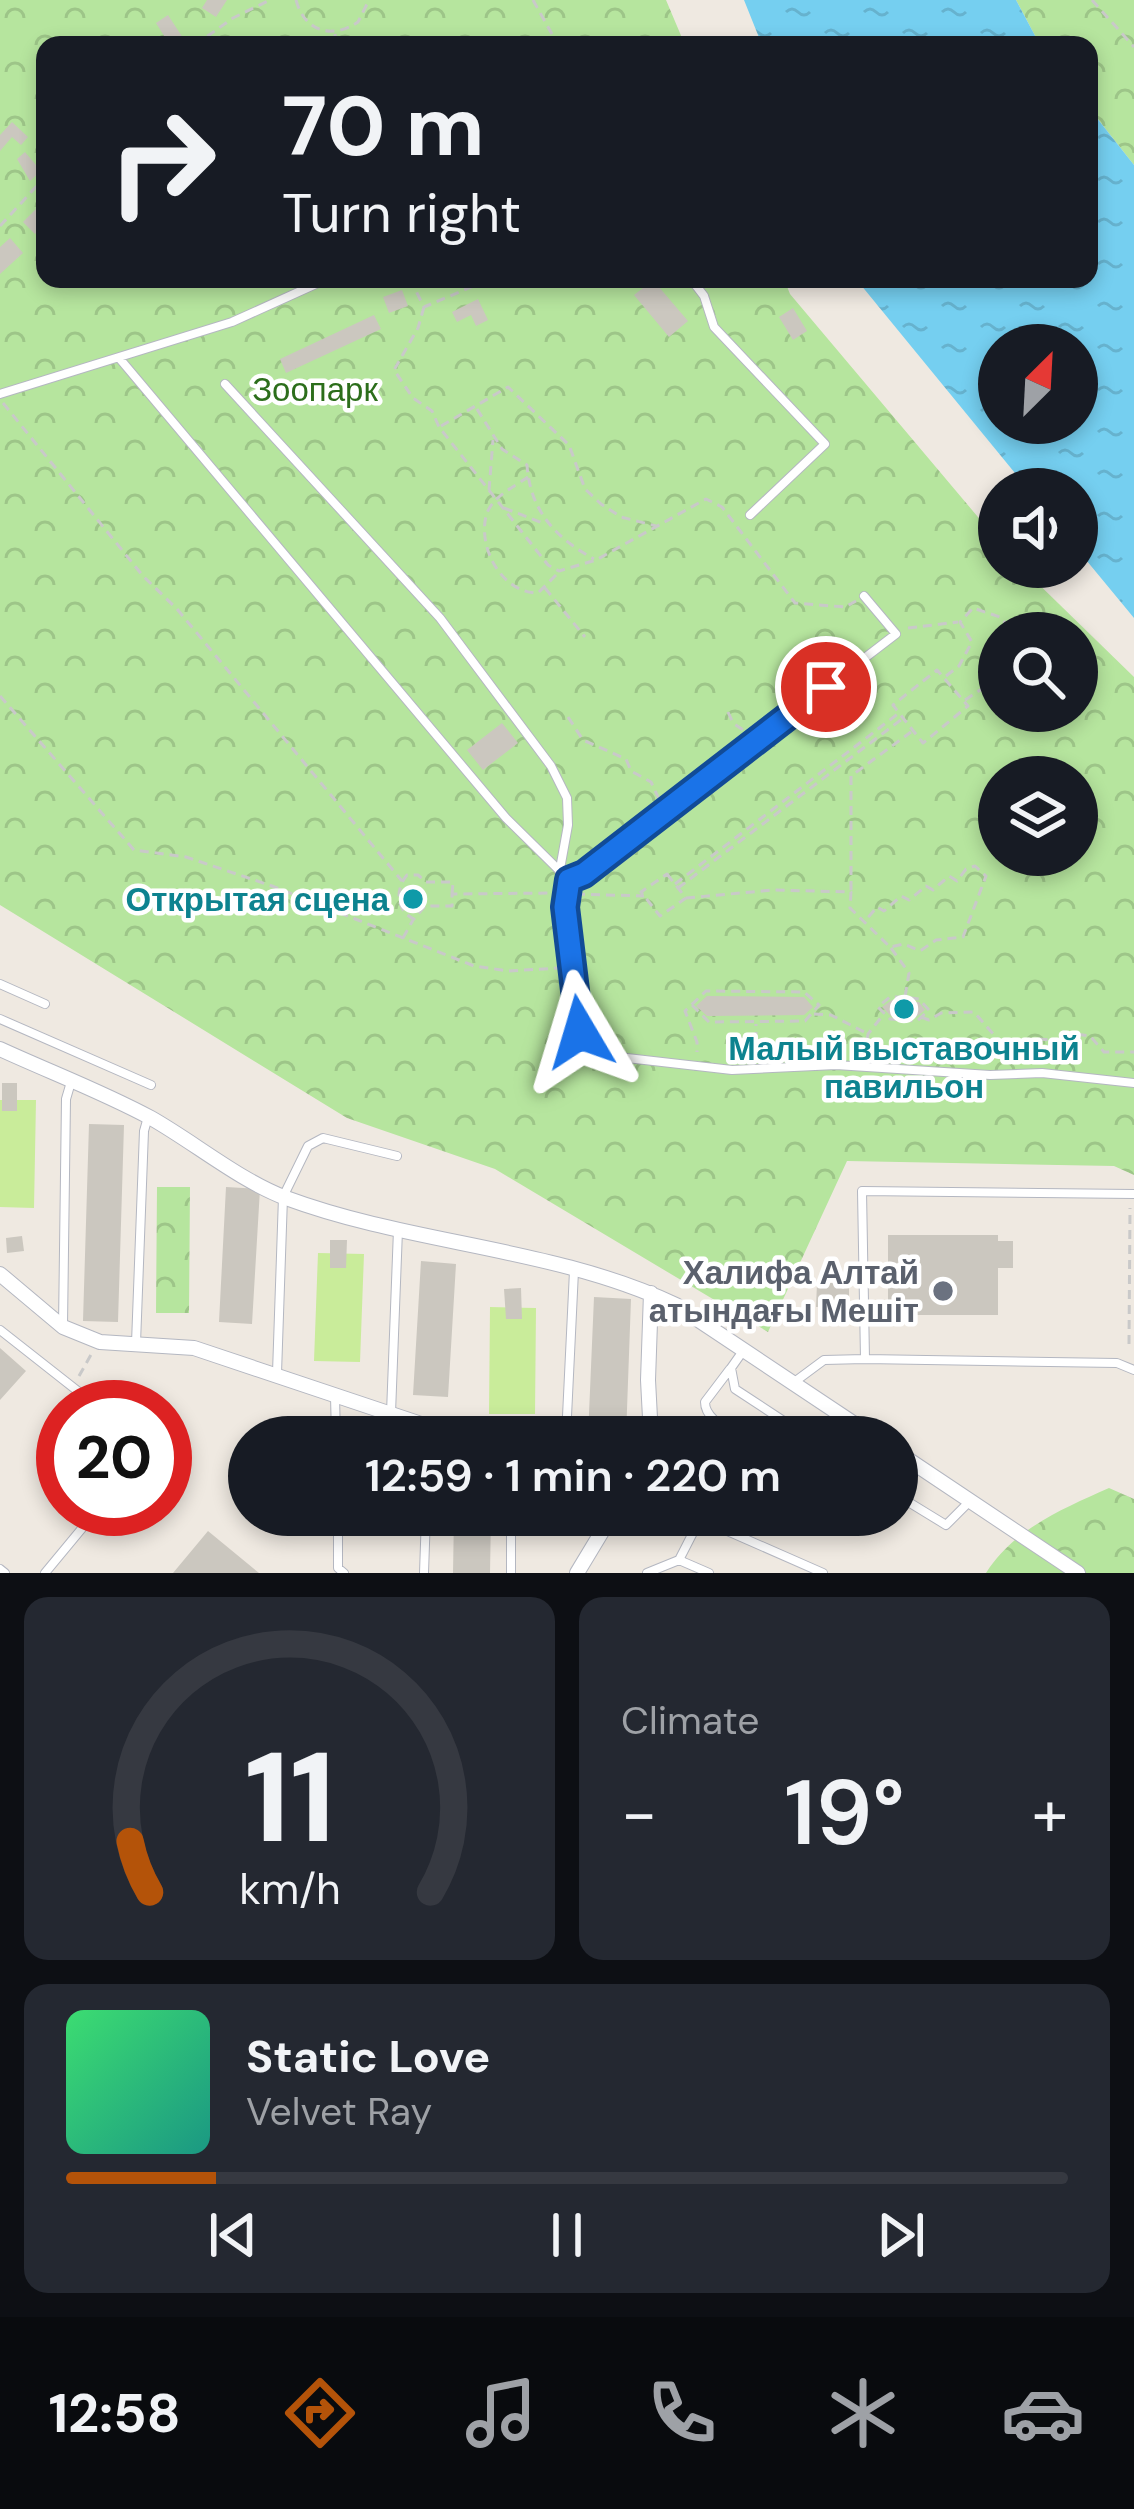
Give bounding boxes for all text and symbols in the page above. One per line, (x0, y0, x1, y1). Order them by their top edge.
text: 70 m (282, 72, 485, 181)
icon: right (84, 84, 240, 240)
text: Turn right (282, 178, 521, 249)
north arrow (978, 324, 1098, 444)
map controls (978, 324, 1098, 876)
park label: Зоопарк (252, 368, 378, 411)
button: sound (978, 468, 1098, 588)
button: search (978, 612, 1098, 732)
pin (775, 636, 877, 738)
icon: arrive (793, 654, 859, 720)
button: layers (978, 756, 1098, 876)
place label: Открытая сцена (126, 878, 390, 921)
marker: Открытая сцена (400, 886, 426, 912)
position arrow (517, 969, 643, 1095)
marker: Малый выставочный павильон (891, 996, 917, 1022)
place label: Малый выставочный павильон (728, 1027, 1080, 1108)
place label: Халифа Алтай атындағы Мешіт (649, 1251, 919, 1332)
marker: Халифа Алтай атындағы Мешіт (930, 1278, 956, 1304)
speed limit sign: 20 (36, 1380, 192, 1536)
text: 12:59 · 1 min · 220 m (365, 1446, 781, 1505)
text: Climate (621, 1695, 759, 1746)
text: 11 (244, 1717, 335, 1880)
text: 19° (784, 1755, 905, 1872)
text: − (621, 1771, 657, 1856)
text: + (1032, 1771, 1068, 1856)
text: km/h (239, 1860, 340, 1916)
text: Static Love (246, 2027, 490, 2086)
text: Velvet Ray (246, 2086, 432, 2137)
icon: previous (200, 2202, 266, 2268)
icon: pause (534, 2202, 600, 2268)
icon: next (868, 2202, 934, 2268)
icon: directions (278, 2371, 362, 2455)
icon: music (459, 2371, 543, 2455)
icon: phone (640, 2371, 724, 2455)
icon: climate (821, 2371, 905, 2455)
icon: car (1001, 2371, 1085, 2455)
text: 12:58 (48, 2378, 181, 2449)

